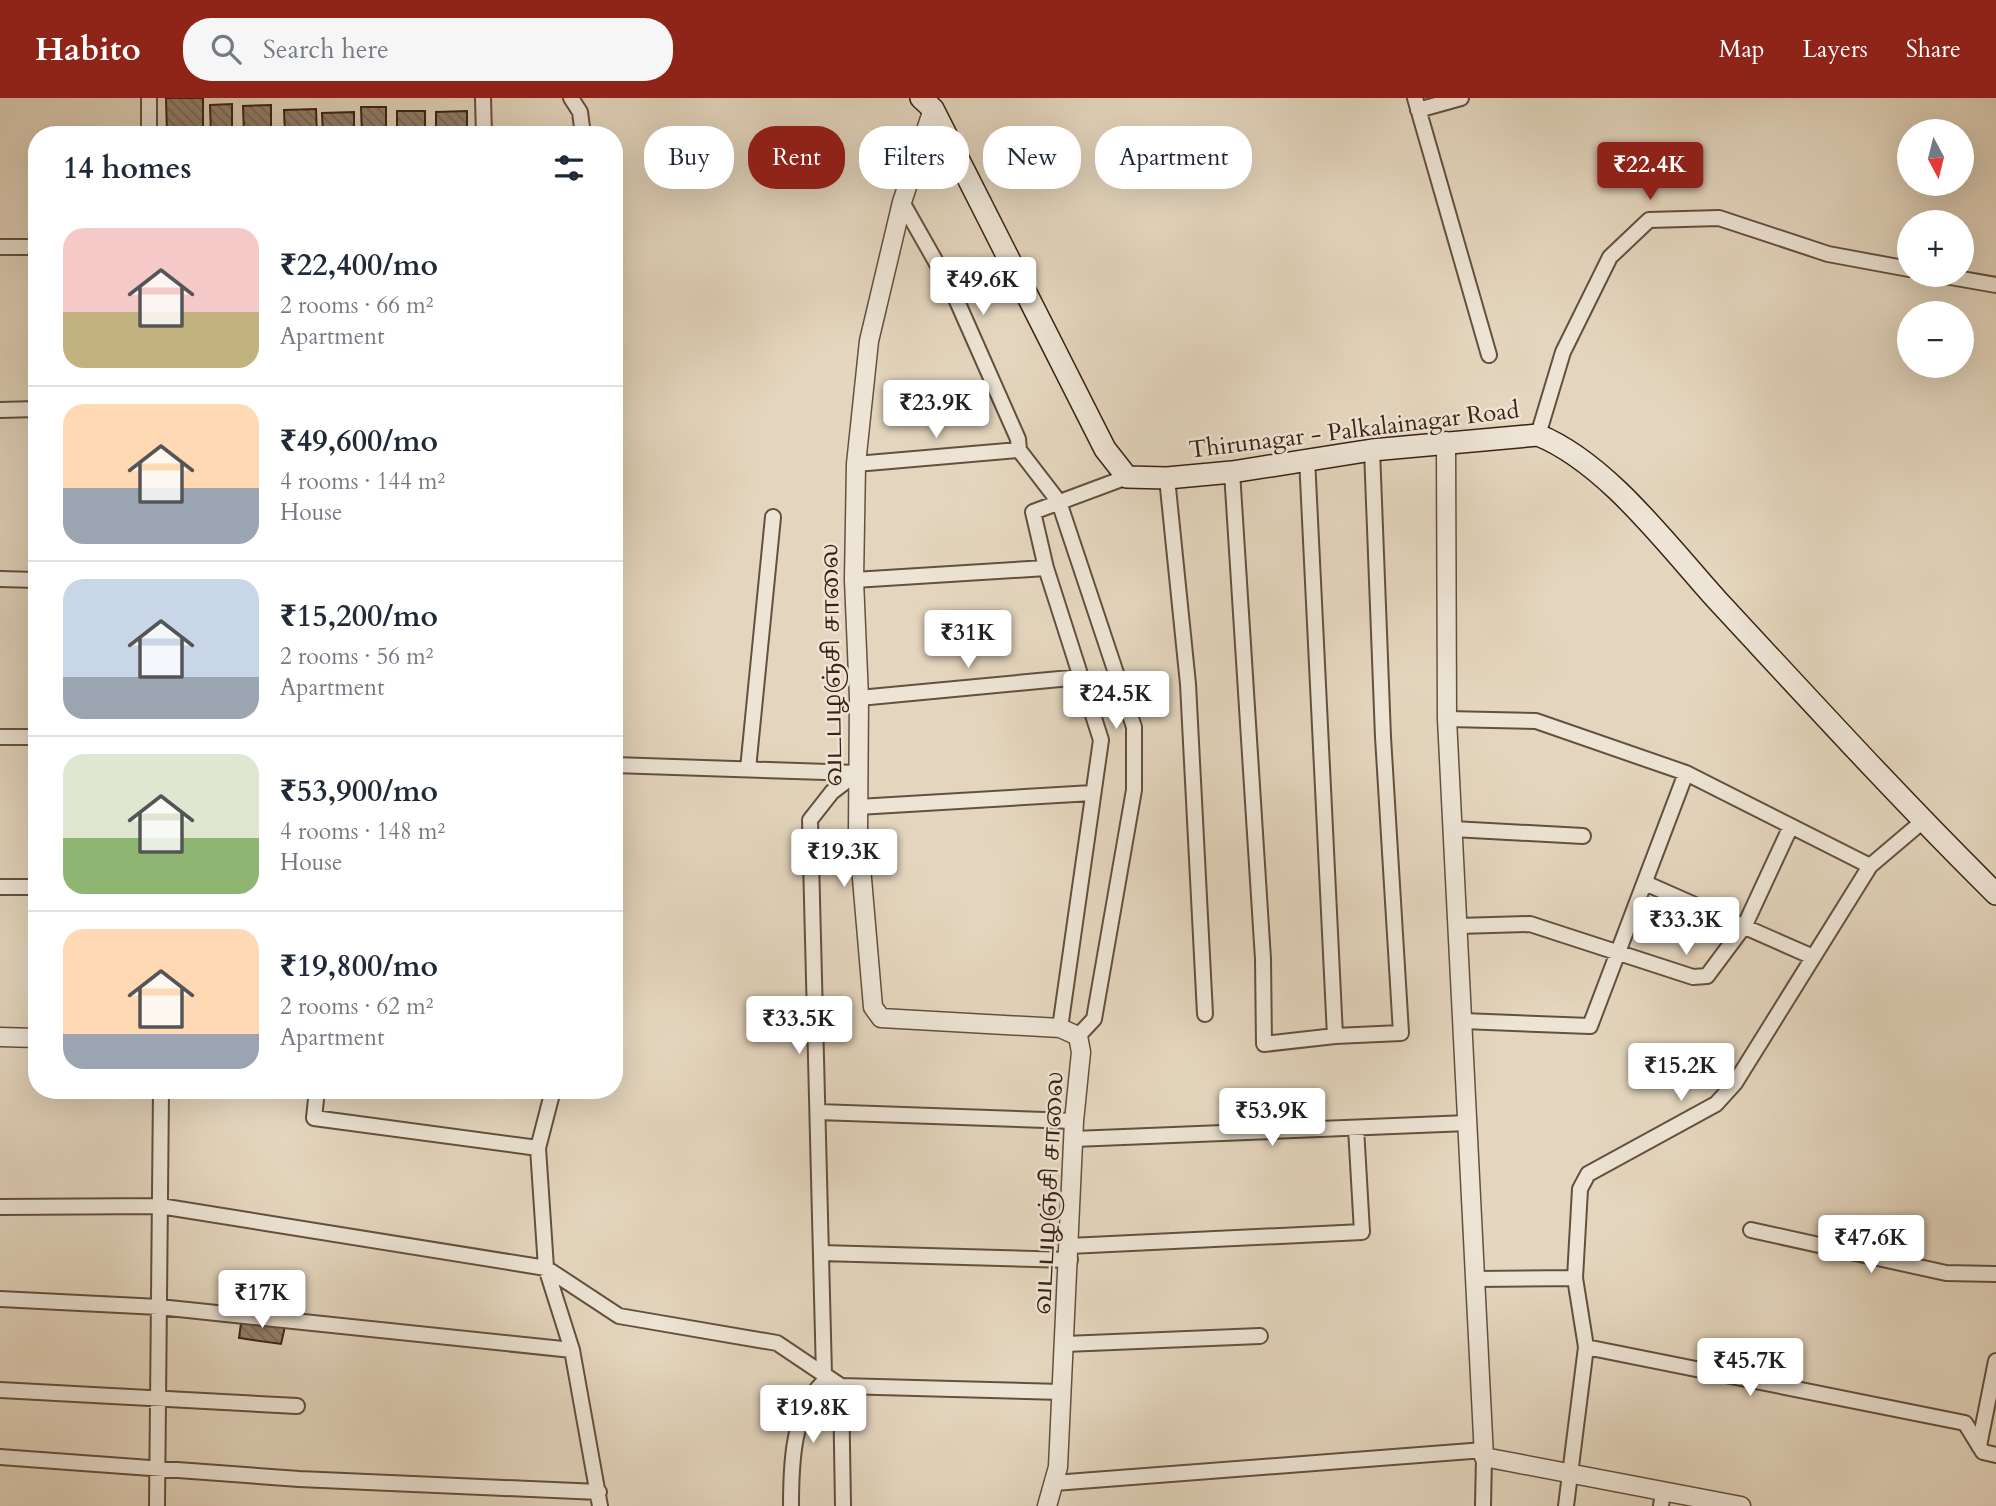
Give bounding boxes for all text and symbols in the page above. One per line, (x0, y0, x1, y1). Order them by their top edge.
search box (183, 18, 673, 81)
text: Habito (35, 27, 141, 72)
icon: search (207, 30, 245, 68)
text: Search here (263, 32, 389, 67)
text: Map (1719, 33, 1765, 66)
text: Layers (1803, 33, 1868, 66)
text: Share (1906, 33, 1961, 66)
north arrow (1897, 119, 1974, 196)
map controls (1897, 119, 1974, 378)
chip: Buy (644, 126, 734, 189)
chip: Rent (748, 126, 845, 189)
chip: Filters (859, 126, 969, 189)
chip: New (983, 126, 1081, 189)
chip: Apartment (1095, 126, 1252, 189)
pin: ₹22.4K (1593, 142, 1707, 202)
text: 14 homes (63, 148, 192, 189)
icon: filters (550, 149, 588, 187)
text: ₹22.4K (1613, 149, 1687, 180)
button: + (1897, 210, 1974, 287)
text: ₹22,400/mo (280, 245, 438, 286)
icon: home (119, 256, 203, 340)
pin: ₹49.6K (926, 258, 1040, 317)
text: ₹49.6K (946, 264, 1020, 295)
text: 2 rooms · 66 m² (280, 290, 433, 321)
button: − (1897, 301, 1974, 378)
text: Apartment (280, 321, 384, 352)
pin: ₹23.9K (879, 380, 993, 440)
text: ₹23.9K (899, 387, 973, 418)
street label: Thirunagar - Palkalainagar Road (1187, 393, 1521, 467)
text: ₹49,600/mo (280, 421, 438, 462)
icon: home (119, 432, 203, 516)
text: 4 rooms · 144 m² (280, 466, 445, 497)
text: House (280, 497, 342, 528)
street label: வடபழஞ்சி சாலை (813, 543, 851, 787)
text: ₹15,200/mo (280, 596, 438, 637)
icon: home (119, 607, 203, 691)
pin: ₹31K (927, 610, 1009, 670)
text: ₹31K (940, 617, 996, 648)
text: 2 rooms · 56 m² (280, 641, 433, 672)
text: Apartment (280, 672, 384, 703)
pin: ₹24.5K (1059, 672, 1173, 731)
text: ₹24.5K (1079, 678, 1153, 709)
text: ₹53,900/mo (280, 771, 438, 812)
icon: home (119, 782, 203, 866)
text: 4 rooms · 148 m² (280, 816, 445, 847)
pin: ₹19.3K (787, 830, 901, 889)
text: ₹19.3K (807, 836, 881, 867)
text: House (280, 847, 342, 878)
pin: ₹33.3K (1629, 898, 1743, 957)
text: ₹33.3K (1649, 904, 1723, 935)
text: ₹19,800/mo (280, 946, 438, 987)
icon: home (119, 957, 203, 1041)
text: 2 rooms · 62 m² (280, 991, 433, 1022)
pin: ₹33.5K (742, 996, 856, 1056)
text: ₹33.5K (762, 1003, 836, 1034)
text: Apartment (280, 1022, 384, 1053)
pin: ₹15.2K (1624, 1044, 1738, 1103)
text: ₹15.2K (1644, 1050, 1718, 1081)
street label: வடபழஞ்சி சாலை (1026, 1071, 1072, 1315)
pin: ₹53.9K (1215, 1088, 1329, 1148)
text: ₹53.9K (1235, 1095, 1309, 1126)
pin: ₹47.6K (1814, 1216, 1928, 1275)
text: ₹47.6K (1834, 1222, 1908, 1253)
pin: ₹17K (221, 1270, 303, 1330)
text: ₹17K (234, 1277, 290, 1308)
pin: ₹45.7K (1693, 1338, 1807, 1398)
text: ₹45.7K (1713, 1345, 1787, 1376)
pin: ₹19.8K (756, 1386, 870, 1445)
text: ₹19.8K (776, 1392, 850, 1423)

